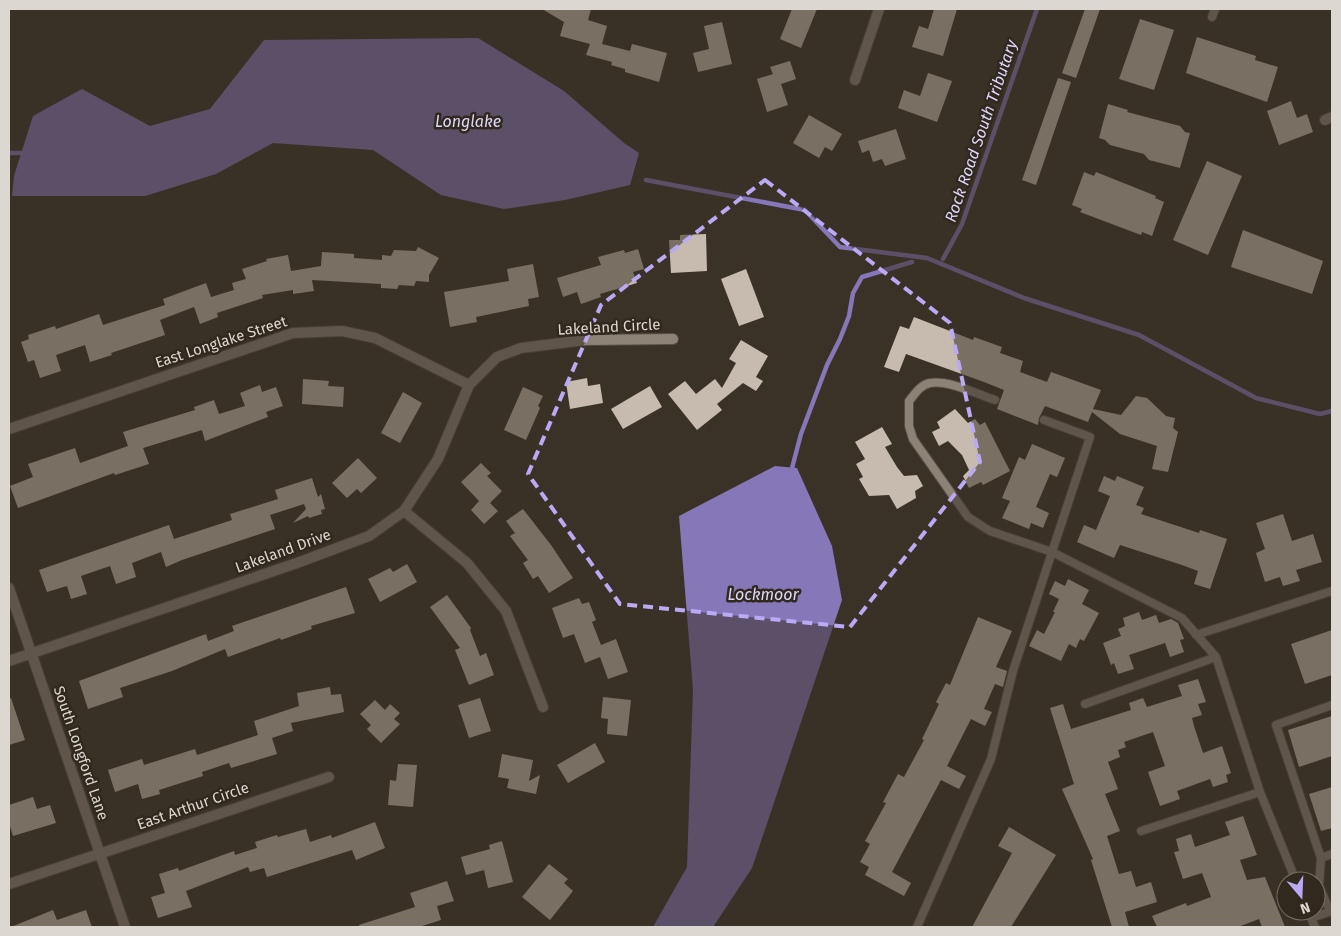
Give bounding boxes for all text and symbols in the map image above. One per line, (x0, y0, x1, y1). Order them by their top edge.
water label: Rock Road South Tributary (941, 36, 1022, 225)
water label: Longlake (435, 112, 501, 131)
street label: East Longlake Street (153, 312, 290, 372)
street label: Lakeland Circle (557, 315, 661, 339)
street label: Lakeland Drive (233, 525, 333, 577)
water label: Lockmoor (727, 585, 799, 604)
street label: South Longford Lane (50, 684, 112, 822)
street label: East Arthur Circle (135, 778, 251, 834)
north arrow (1276, 871, 1326, 921)
text: N (1298, 898, 1312, 917)

